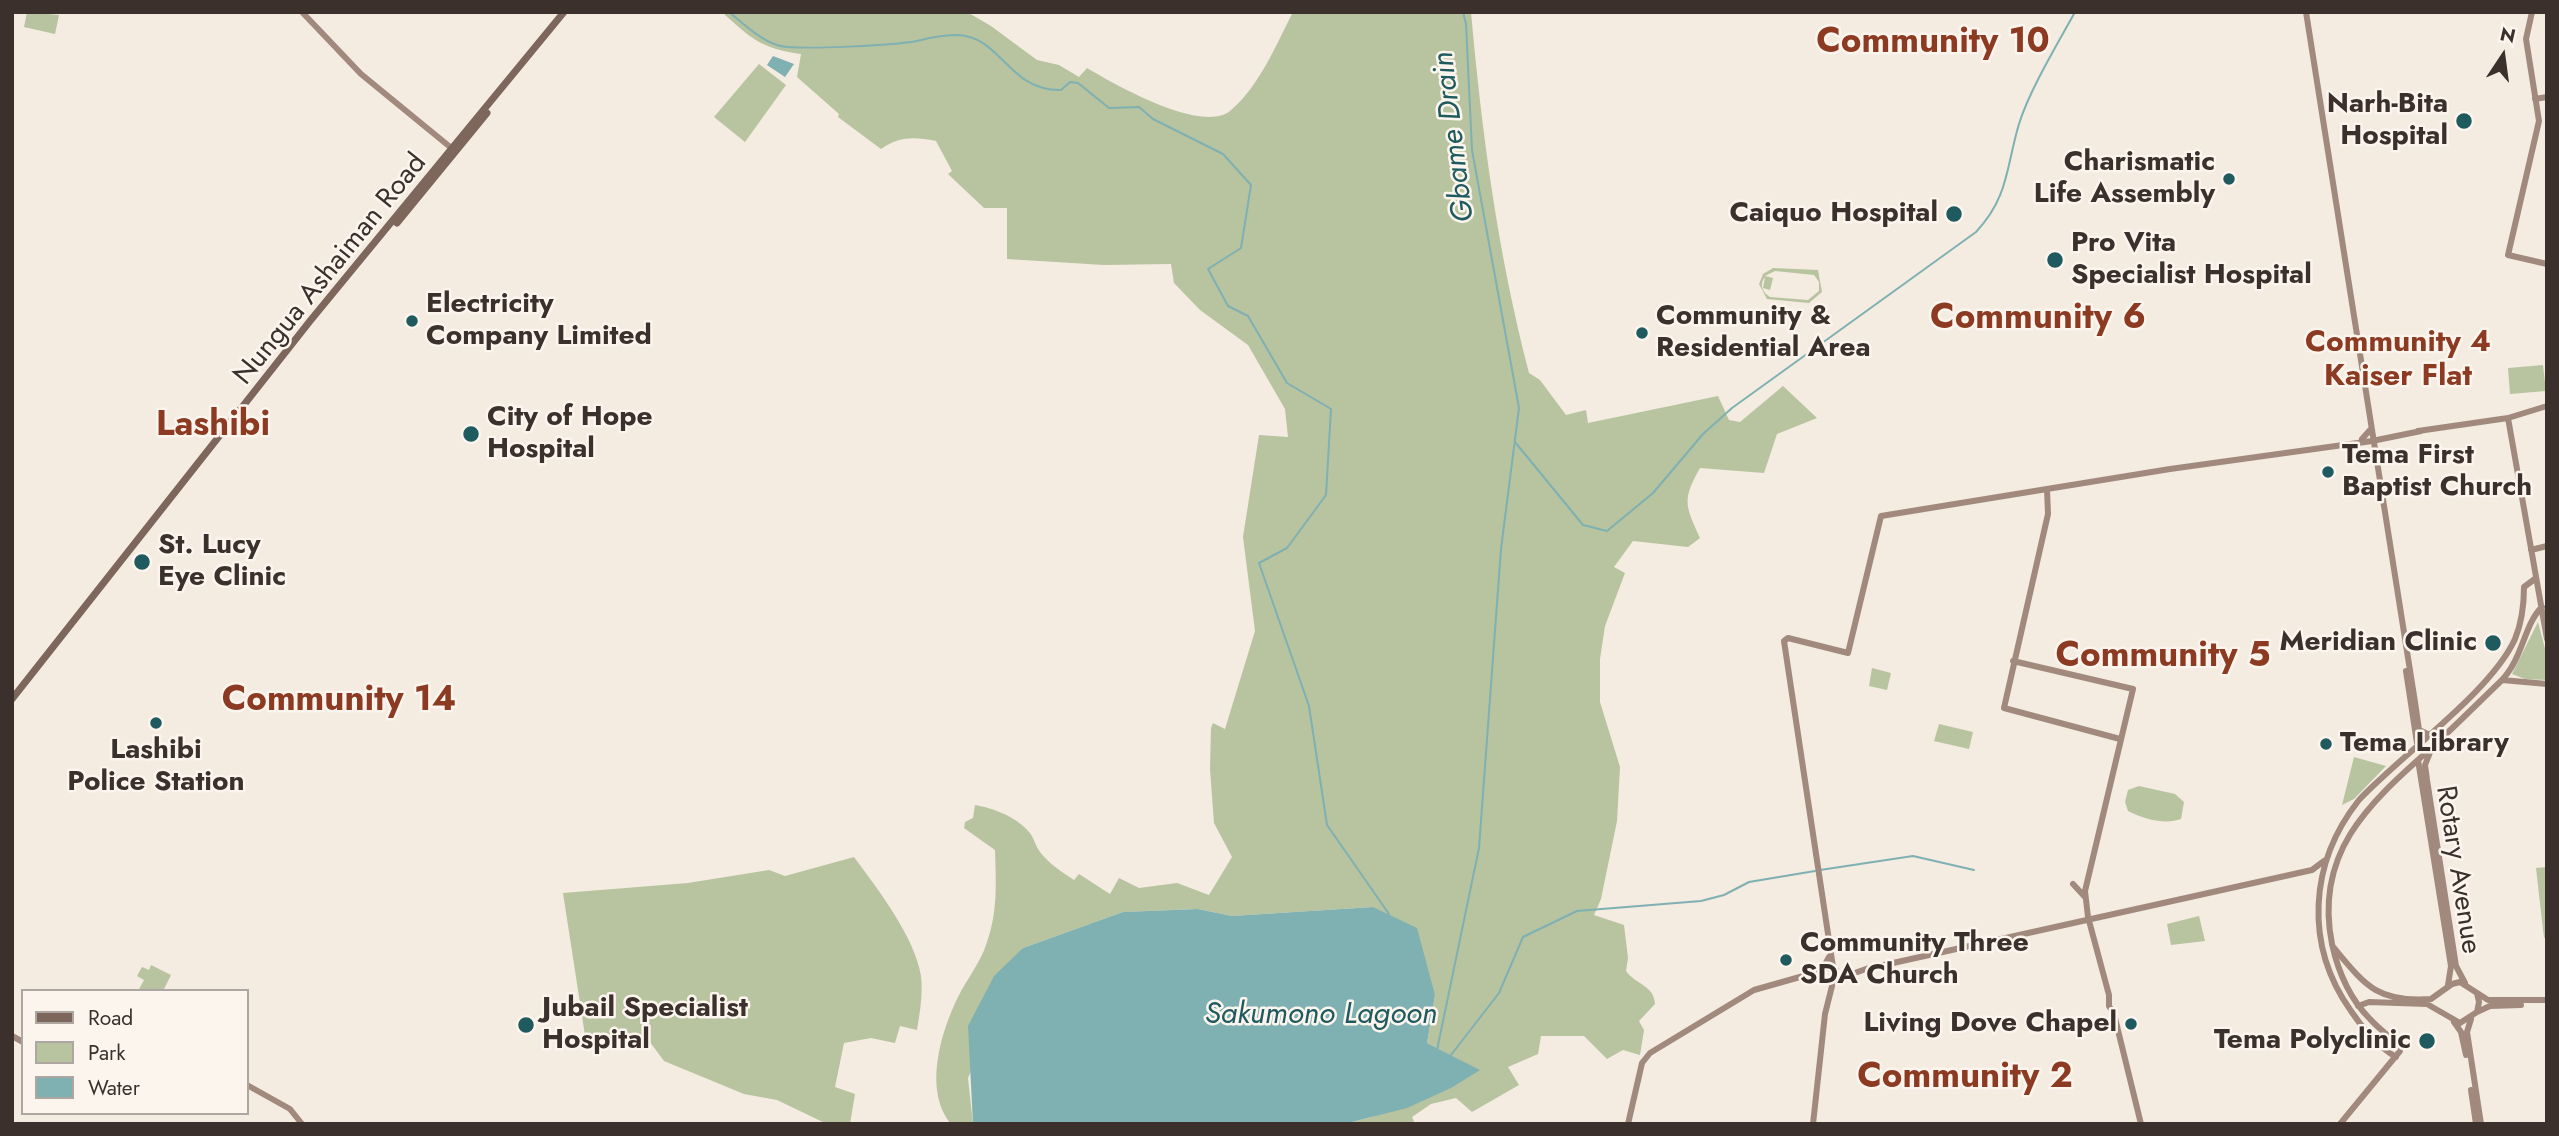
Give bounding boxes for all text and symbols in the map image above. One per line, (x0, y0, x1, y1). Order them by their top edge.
text: N (2497, 20, 2518, 50)
north arrow (2468, 21, 2538, 91)
district label: Community 10 (1816, 23, 2050, 65)
water label: Gbame Drain (1427, 50, 1483, 224)
place label: Narh-Bita Hospital (2327, 88, 2448, 154)
marker: Narh-Bita Hospital (2454, 111, 2474, 131)
place label: Charismatic Life Assembly (2034, 146, 2215, 212)
street label: Nungua Ashaiman Road (227, 148, 435, 392)
marker: Charismatic Life Assembly (2221, 171, 2237, 187)
place label: Caiquo Hospital (1729, 197, 1938, 231)
marker: Caiquo Hospital (1944, 204, 1964, 224)
place label: Pro Vita Specialist Hospital (2071, 227, 2312, 293)
marker: Pro Vita Specialist Hospital (2045, 250, 2065, 270)
place label: Electricity Company Limited (426, 288, 652, 354)
district label: Community 6 (1930, 299, 2146, 341)
place label: Community & Residential Area (1656, 300, 1871, 366)
marker: Electricity Company Limited (404, 313, 420, 329)
marker: Community & Residential Area (1634, 325, 1650, 341)
district label: Community 4 Kaiser Flat (2305, 326, 2491, 396)
place label: City of Hope Hospital (487, 401, 653, 467)
district label: Lashibi (156, 406, 270, 448)
marker: City of Hope Hospital (461, 424, 481, 444)
place label: Tema First Baptist Church (2342, 439, 2532, 505)
marker: Tema First Baptist Church (2320, 464, 2336, 480)
place label: St. Lucy Eye Clinic (158, 529, 286, 595)
marker: St. Lucy Eye Clinic (132, 552, 152, 572)
place label: Meridian Clinic (2280, 626, 2477, 660)
marker: Meridian Clinic (2483, 633, 2503, 653)
district label: Community 5 (2056, 637, 2270, 679)
district label: Community 14 (222, 681, 456, 723)
marker: Lashibi Police Station (148, 715, 164, 731)
place label: Tema Library (2340, 727, 2509, 761)
place label: Lashibi Police Station (67, 734, 245, 800)
marker: Tema Library (2318, 736, 2334, 752)
street label: Rotary Avenue (2427, 784, 2487, 956)
place label: Community Three SDA Church (1800, 927, 2029, 993)
marker: Community Three SDA Church (1778, 952, 1794, 968)
legend (21, 989, 248, 1115)
place label: Jubail Specialist Hospital (542, 992, 748, 1058)
water label: Sakumono Lagoon (1205, 998, 1437, 1034)
text: Road (88, 1003, 133, 1033)
place label: Living Dove Chapel (1863, 1007, 2117, 1041)
marker: Jubail Specialist Hospital (516, 1015, 536, 1035)
marker: Living Dove Chapel (2123, 1016, 2139, 1032)
place label: Tema Polyclinic (2214, 1024, 2411, 1058)
marker: Tema Polyclinic (2417, 1031, 2437, 1051)
text: Park (88, 1038, 125, 1068)
district label: Community 2 (1857, 1058, 2073, 1100)
text: Water (88, 1073, 140, 1103)

